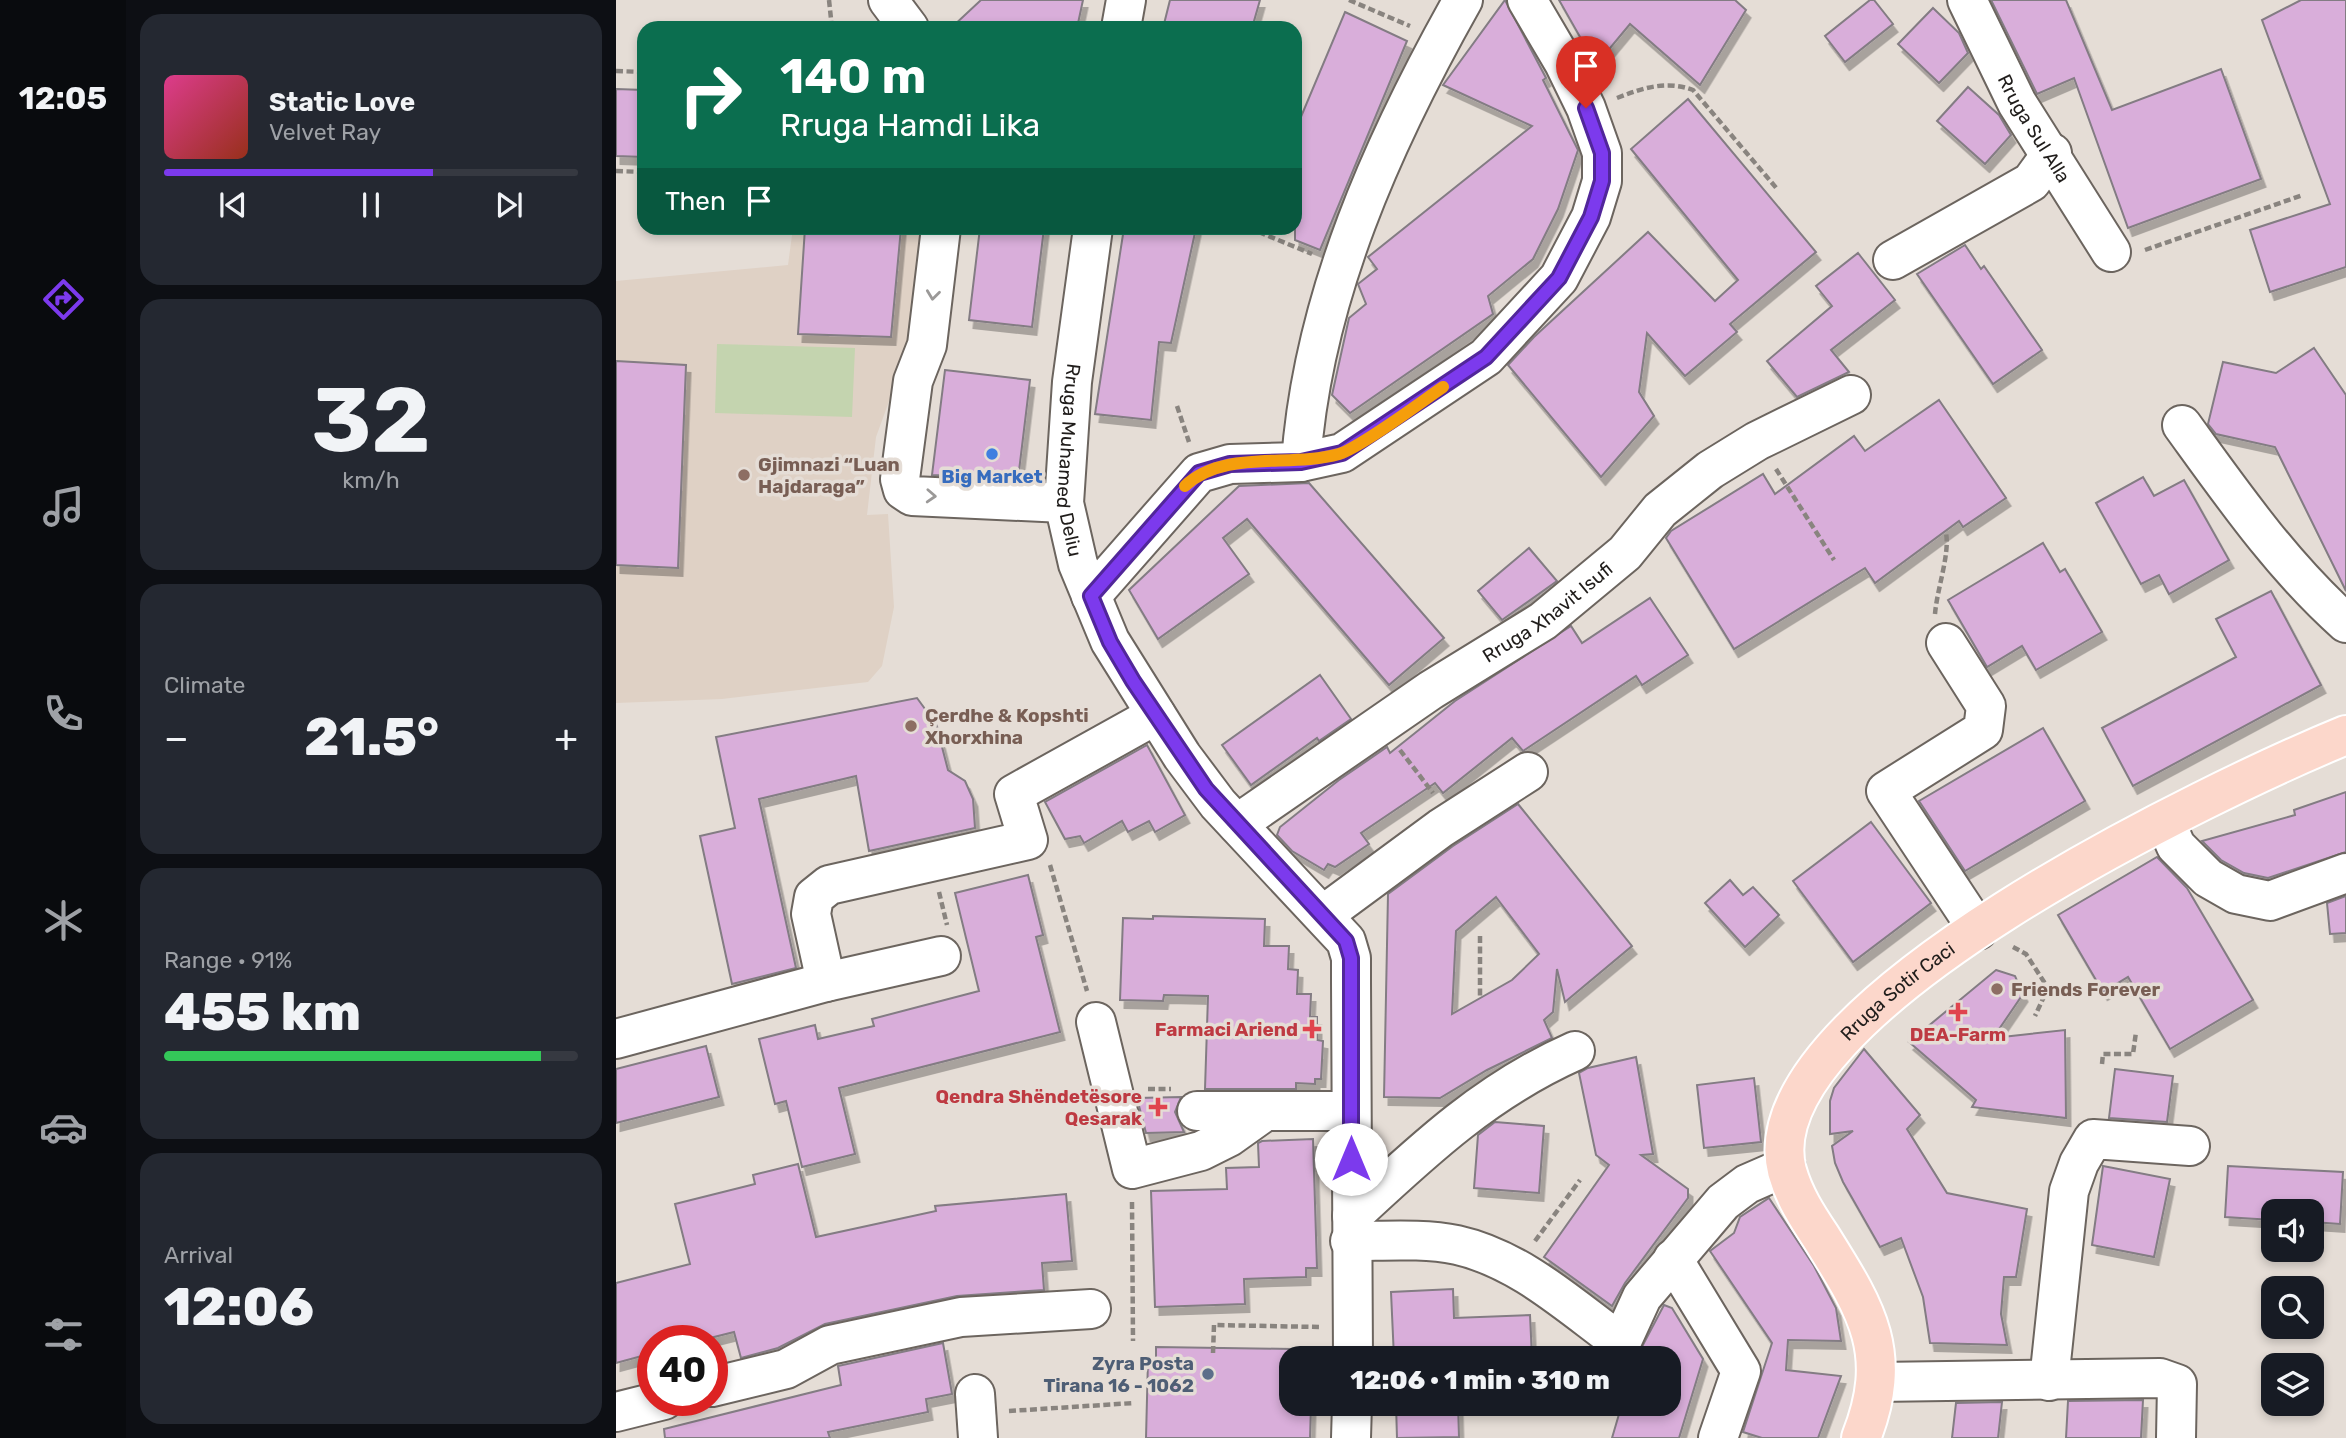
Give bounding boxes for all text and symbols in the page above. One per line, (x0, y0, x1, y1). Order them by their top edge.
pin (1556, 36, 1616, 108)
text: 140 m (780, 47, 926, 105)
icon: arrive (1567, 47, 1605, 85)
icon: right (665, 49, 756, 140)
street label: Rruga Sul Alla (1993, 70, 2076, 187)
text: 12:05 (19, 79, 107, 117)
text: Static Love (269, 87, 415, 118)
text: Rruga Hamdi Lika (780, 106, 1040, 144)
text: Velvet Ray (269, 118, 381, 146)
icon: arrive (740, 182, 778, 220)
icon: previous (214, 186, 252, 224)
icon: pause (352, 186, 390, 224)
icon: next (490, 186, 528, 224)
text: Then (665, 186, 726, 217)
icon: directions (39, 275, 88, 324)
one-way arrow (925, 289, 940, 301)
street label: Rruga Muhamed Deliu (1052, 362, 1087, 559)
text: 32 (311, 366, 431, 474)
marker: Big Market (984, 446, 1000, 462)
place label: Gjimnazi “Luan Hajdaraga” (758, 453, 900, 498)
place label: Big Market (941, 465, 1043, 488)
text: km/h (342, 466, 400, 494)
marker: Gjimnazi “Luan Hajdaraga” (736, 467, 752, 483)
icon: music (39, 482, 88, 531)
one-way arrow (925, 489, 936, 504)
street label: Rruga Xhavit Isufi (1478, 557, 1617, 667)
text: Climate (164, 671, 245, 699)
icon: phone (39, 689, 88, 738)
place label: Çerdhe & Kopshti Xhorxhina (925, 704, 1089, 749)
text: 21.5° (304, 706, 439, 768)
text: − (164, 715, 189, 761)
text: + (554, 715, 578, 761)
marker: Çerdhe & Kopshti Xhorxhina (903, 718, 919, 734)
icon: climate (39, 896, 88, 945)
street label: Rruga Sotir Caci (1835, 937, 1959, 1045)
text: Range · 91% (164, 946, 292, 974)
place label: Friends Forever (2011, 978, 2161, 1001)
text: 455 km (164, 981, 361, 1043)
marker: Friends Forever (1989, 981, 2005, 997)
marker: DEA-Farm (1950, 1004, 1966, 1020)
place label: Farmaci Ariend (1155, 1018, 1298, 1041)
marker: Farmaci Ariend (1304, 1021, 1320, 1037)
place label: DEA-Farm (1910, 1023, 2006, 1046)
place label: Qendra Shëndetësore Qesarak (935, 1085, 1142, 1130)
marker: Qendra Shëndetësore Qesarak (1148, 1097, 1168, 1117)
icon: car (39, 1103, 88, 1152)
position arrow (1314, 1122, 1388, 1196)
map controls (2261, 1199, 2324, 1416)
button: sound (2261, 1199, 2324, 1262)
text: Arrival (164, 1241, 233, 1269)
text: 12:06 (164, 1276, 314, 1338)
button: search (2261, 1276, 2324, 1339)
icon: filters (39, 1310, 88, 1359)
speed limit sign: 40 (637, 1325, 728, 1416)
place label: Zyra Posta Tirana 16 - 1062 (1044, 1352, 1194, 1397)
button: layers (2261, 1353, 2324, 1416)
text: 12:06 · 1 min · 310 m (1350, 1365, 1610, 1396)
marker: Zyra Posta Tirana 16 - 1062 (1200, 1366, 1216, 1382)

